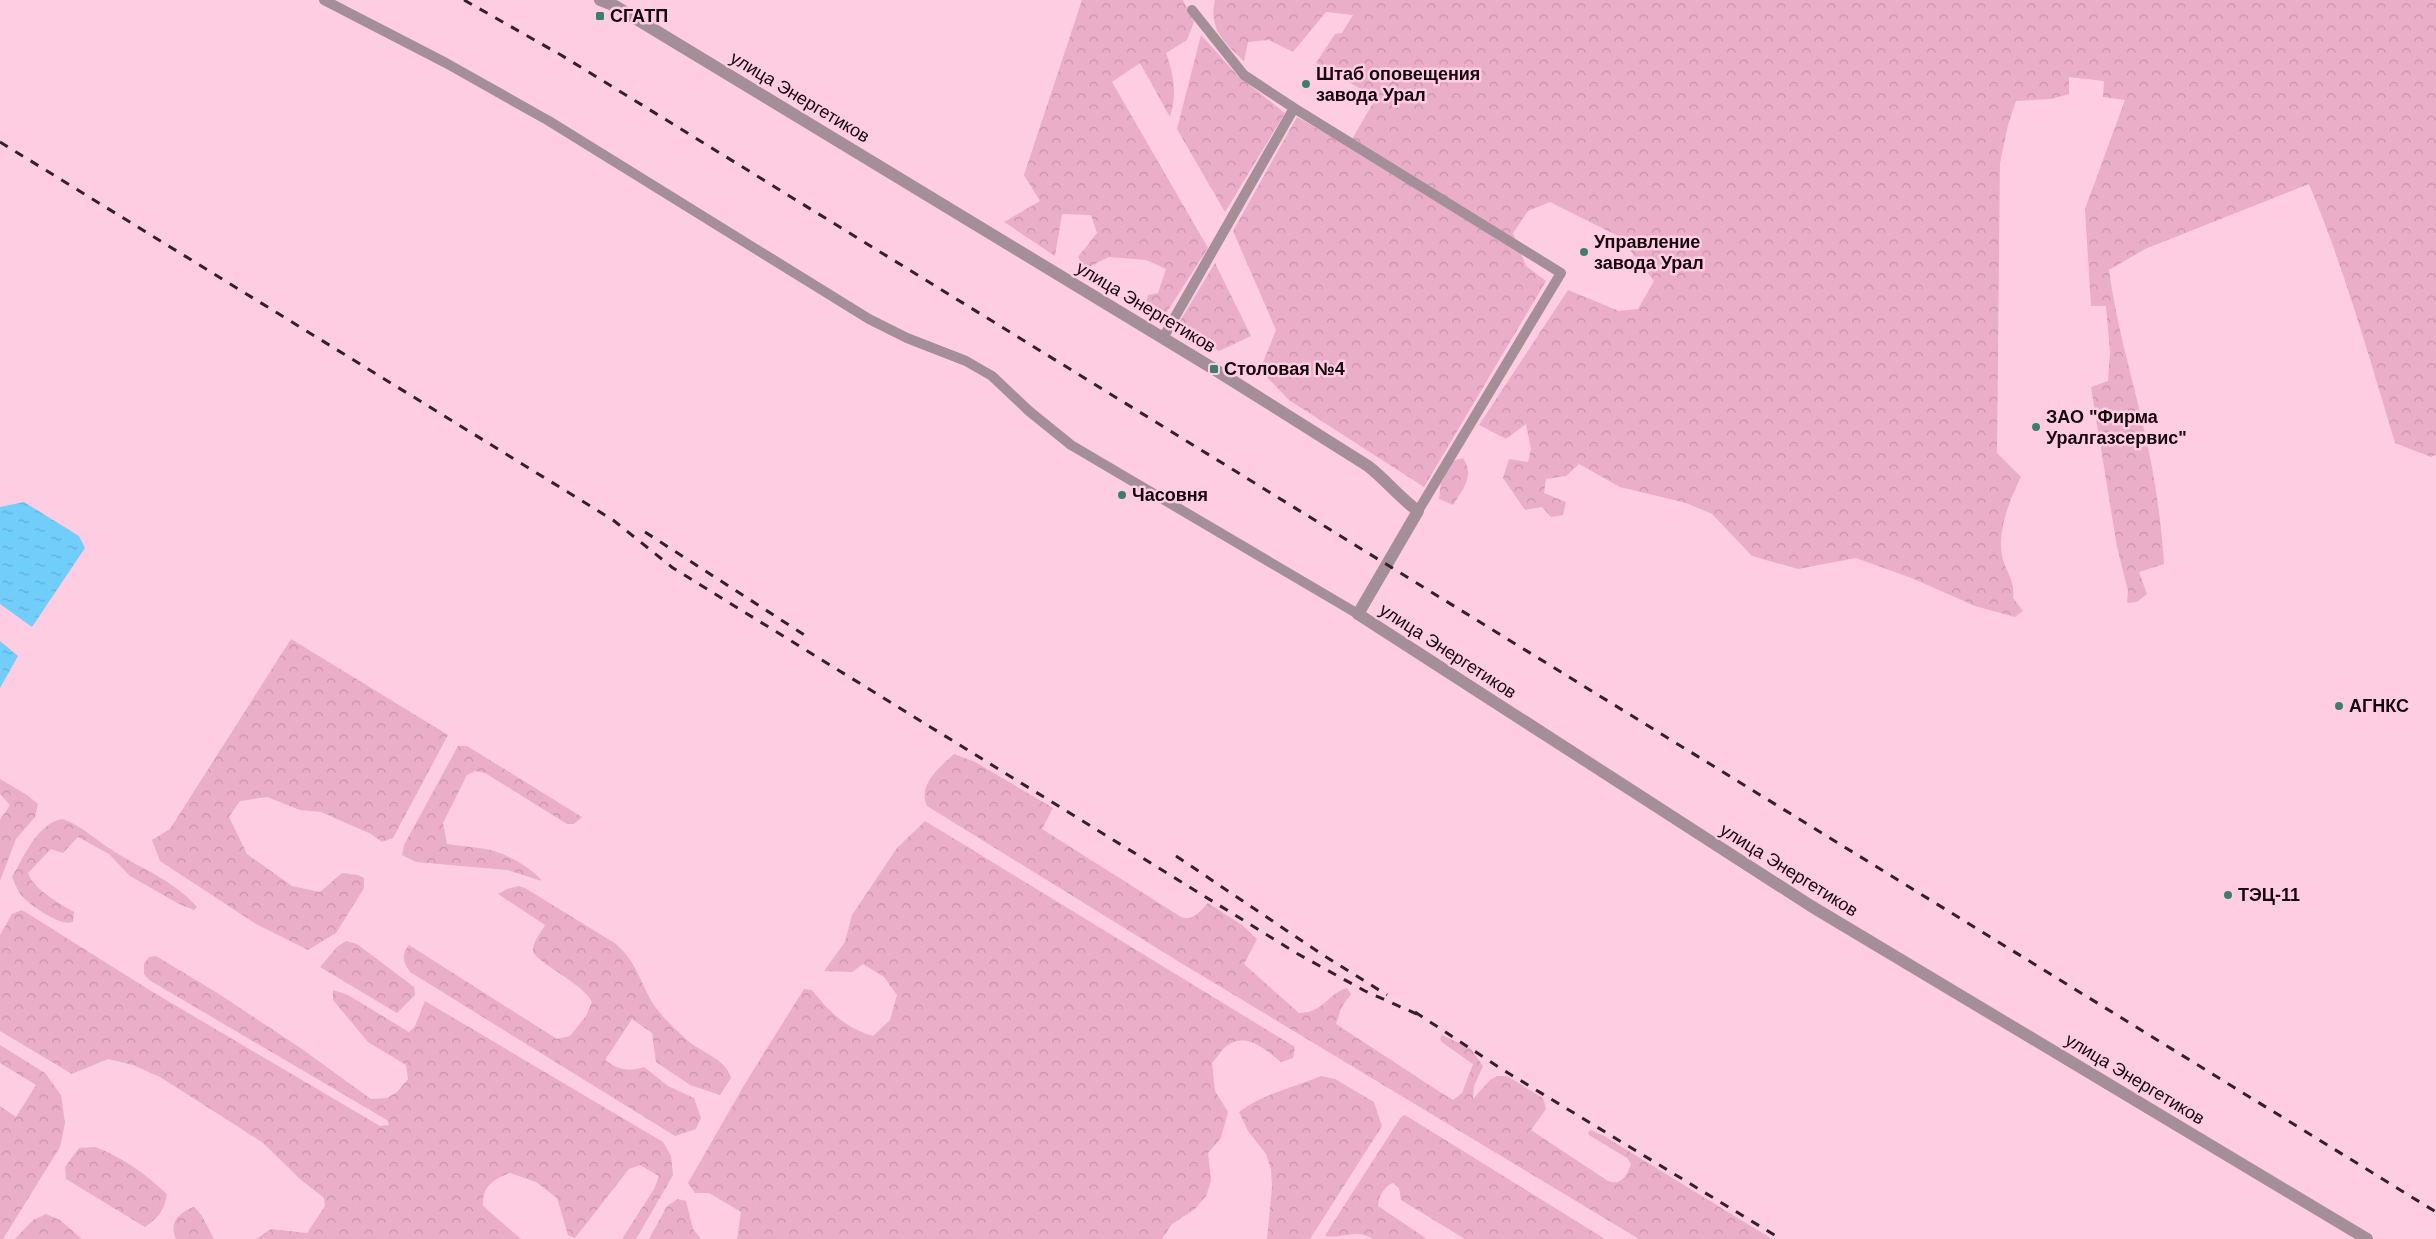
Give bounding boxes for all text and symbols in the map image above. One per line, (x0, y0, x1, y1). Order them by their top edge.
place label: СГАТП (610, 6, 668, 26)
marker: СГАТП (594, 10, 606, 22)
street label: улица Энергетиков (727, 48, 873, 146)
place label: Штаб оповещения завода Урал (1316, 64, 1480, 105)
marker: Штаб оповещения завода Урал (1300, 78, 1312, 90)
place label: Управление завода Урал (1594, 232, 1704, 273)
marker: Управление завода Урал (1578, 246, 1590, 258)
street label: улица Энергетиков (1073, 258, 1219, 356)
place label: Столовая №4 (1224, 359, 1345, 379)
marker: Столовая №4 (1208, 363, 1220, 375)
place label: ЗАО "Фирма Уралгазсервис" (2046, 407, 2187, 448)
marker: ЗАО "Фирма Уралгазсервис" (2030, 421, 2042, 433)
place label: Часовня (1132, 485, 1208, 505)
marker: Часовня (1116, 489, 1128, 501)
street label: улица Энергетиков (1376, 599, 1520, 703)
place label: АГНКС (2349, 696, 2409, 716)
marker: АГНКС (2333, 700, 2345, 712)
street label: улица Энергетиков (1716, 819, 1862, 921)
place label: ТЭЦ-11 (2238, 885, 2300, 905)
marker: ТЭЦ-11 (2222, 889, 2234, 901)
street label: улица Энергетиков (2062, 1030, 2208, 1128)

